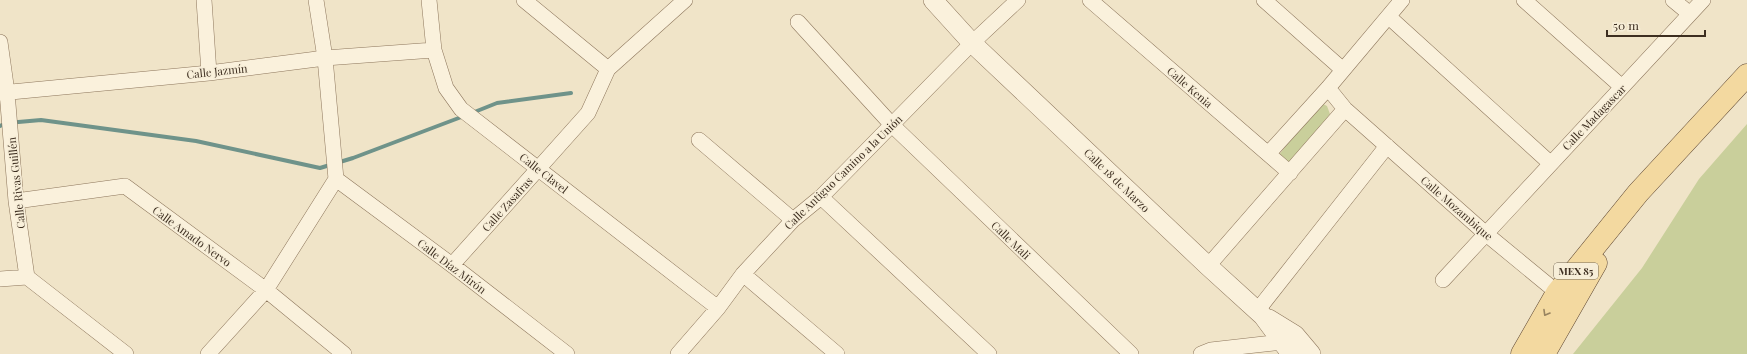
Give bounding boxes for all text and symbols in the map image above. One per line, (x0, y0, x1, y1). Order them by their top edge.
scale bar (1607, 12, 1705, 38)
text: 50 m (1613, 17, 1639, 33)
street label: Calle Jazmín (186, 60, 249, 82)
street label: Calle Kenia (1164, 63, 1216, 111)
street label: Calle Madagascar (1559, 81, 1629, 153)
street label: Calle Antiguo Camino a la Unión (781, 111, 906, 233)
street label: Calle Rivas Guillén (4, 136, 28, 230)
street label: Calle 18 de Marzo (1081, 145, 1153, 215)
street label: Calle Clavel (517, 149, 571, 197)
street label: Calle Mozambique (1418, 172, 1497, 244)
street label: Calle Zasafras (478, 173, 536, 235)
street label: Calle Amado Nervo (150, 202, 234, 270)
street label: Calle Mali (988, 218, 1034, 262)
street label: Calle Díaz Mirón (415, 235, 490, 297)
road number: MEX 85 (1554, 263, 1598, 279)
one-way arrow (1544, 309, 1551, 316)

